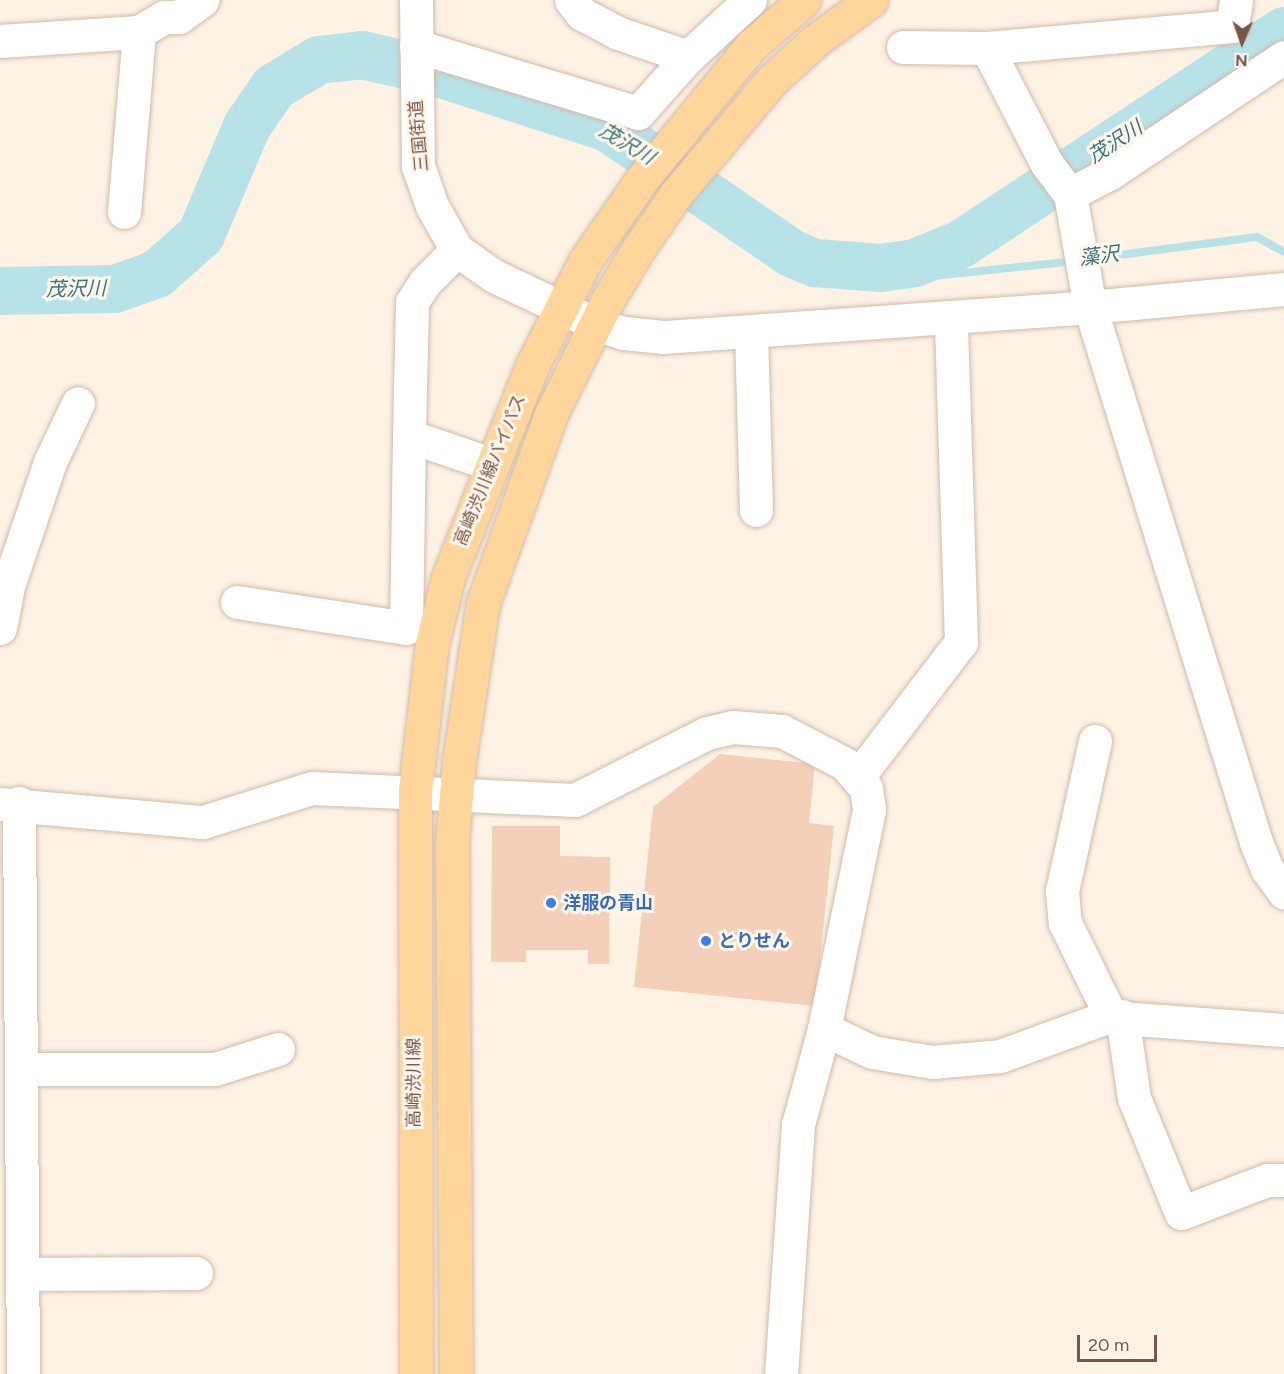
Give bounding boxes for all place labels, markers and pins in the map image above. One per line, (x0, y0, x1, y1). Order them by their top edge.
place label: 洋服の青山 (563, 892, 653, 914)
marker: 洋服の青山 (544, 896, 558, 910)
place label: とりせん (718, 930, 790, 952)
marker: とりせん (699, 934, 713, 948)

